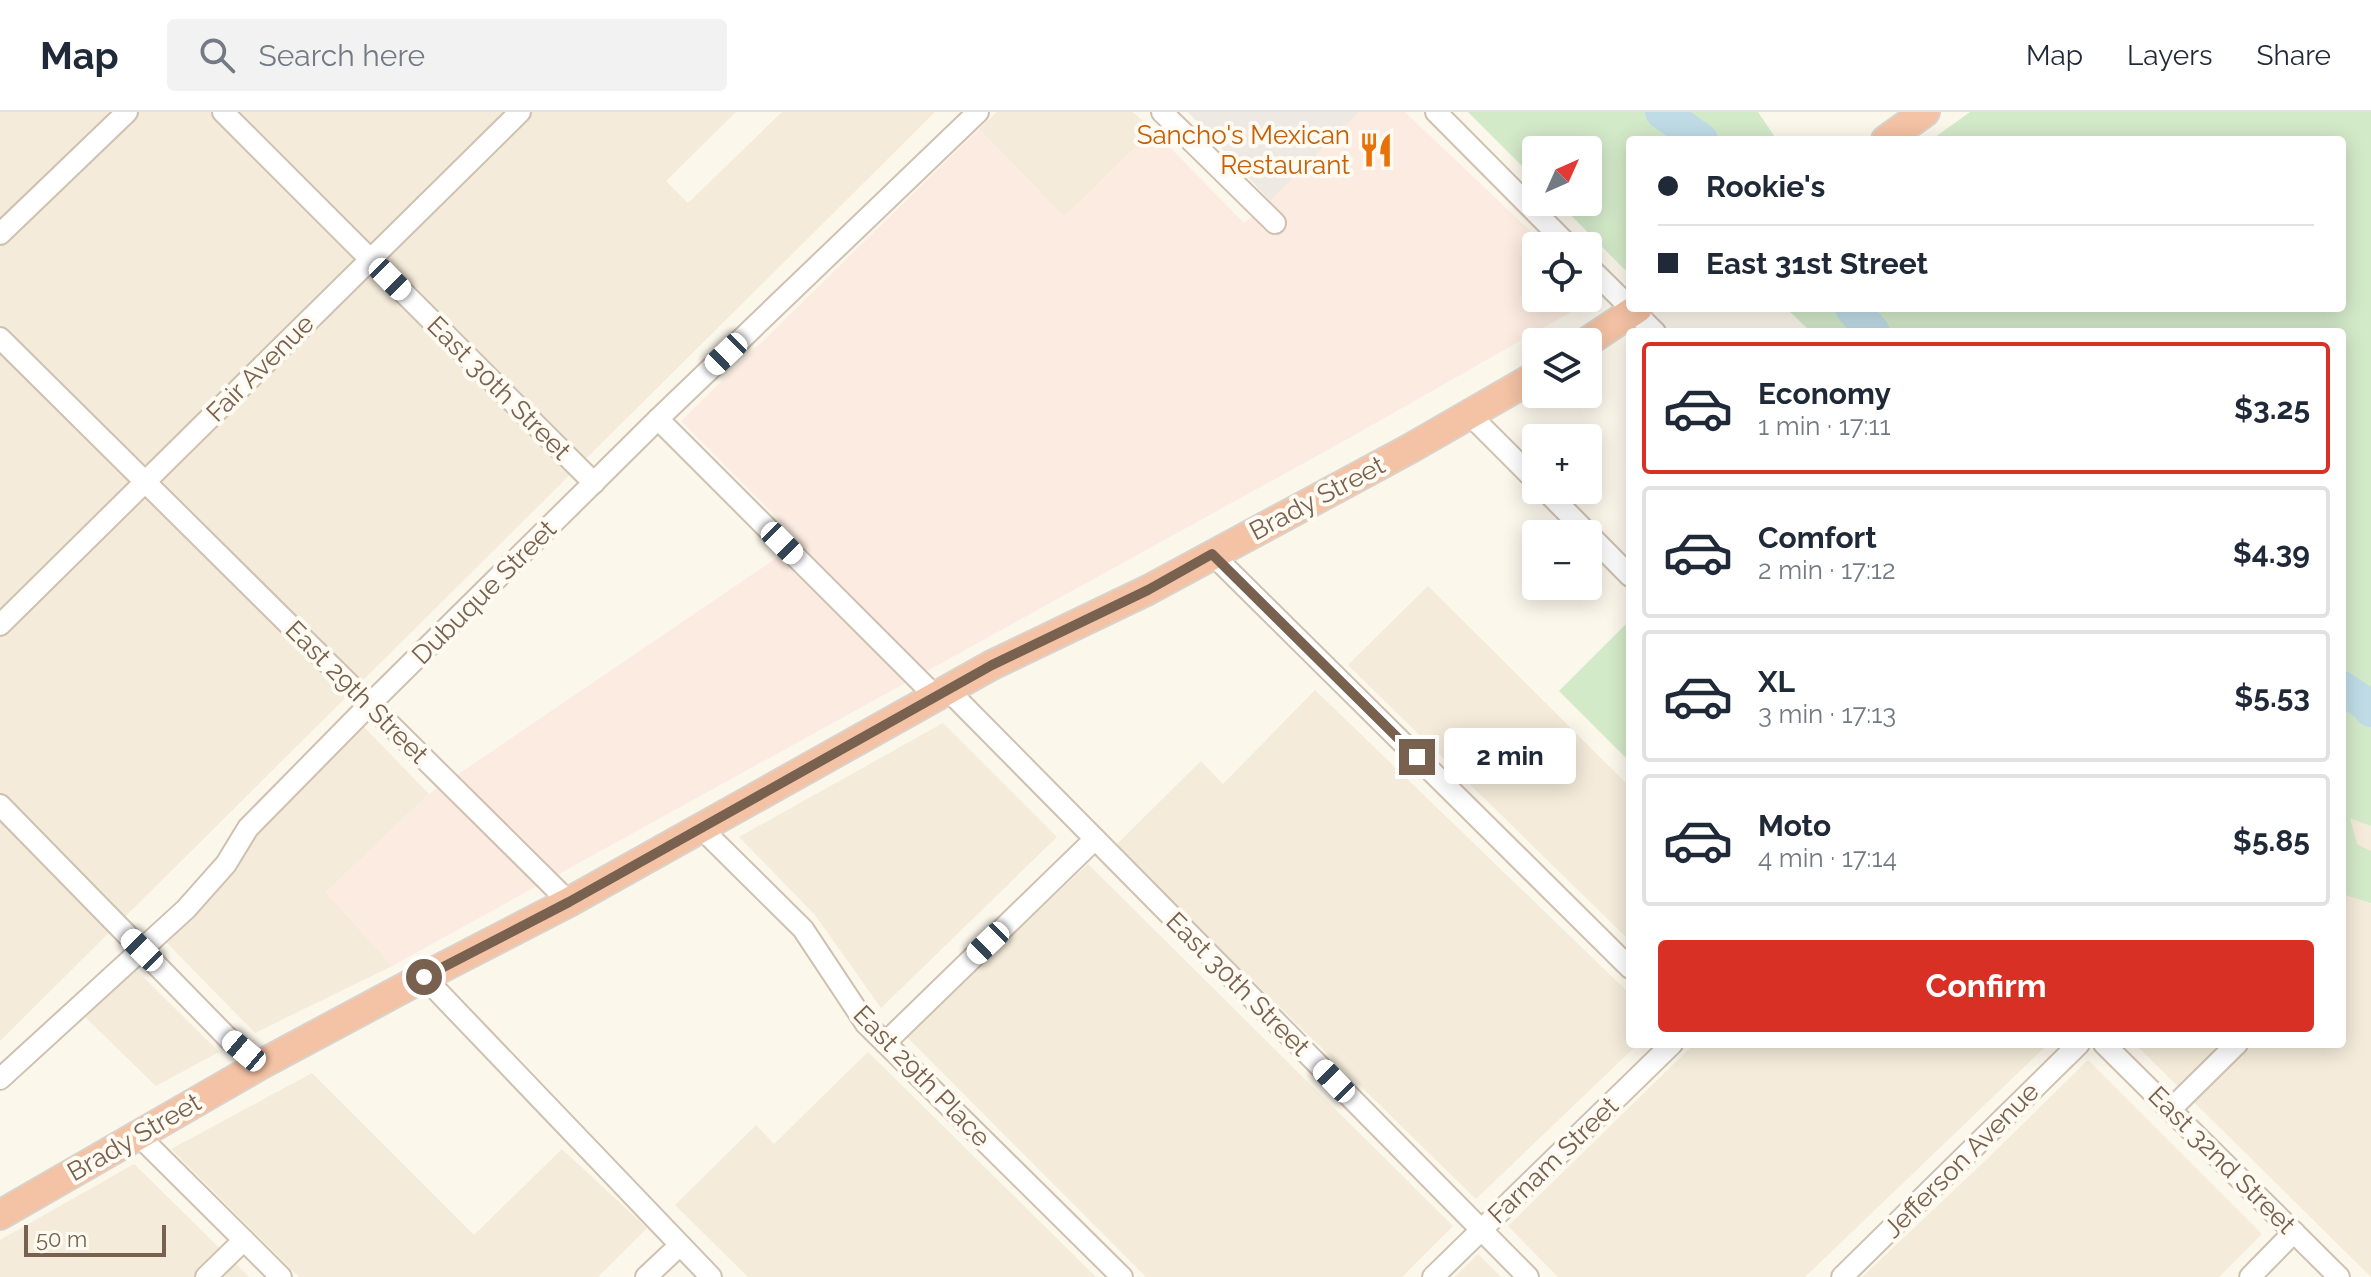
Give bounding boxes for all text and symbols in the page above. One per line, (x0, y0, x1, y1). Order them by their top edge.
search box (167, 19, 727, 91)
text: Map (40, 33, 119, 78)
icon: search (195, 33, 239, 77)
text: Search here (259, 38, 425, 73)
text: Map (2026, 39, 2083, 72)
text: Layers (2127, 39, 2213, 72)
text: Share (2257, 39, 2331, 72)
place label: Sancho's Mexican Restaurant (1137, 120, 1350, 180)
restaurant icon: Sancho's Mexican Restaurant (1357, 131, 1395, 169)
north arrow (1522, 136, 1602, 216)
map controls (1522, 136, 1602, 600)
text: Rookie's (1706, 169, 1825, 204)
button: locate (1522, 232, 1602, 312)
text: East 31st Street (1706, 246, 1928, 281)
car (365, 254, 415, 304)
street label: Fair Avenue (200, 308, 320, 428)
street label: East 30th Street (421, 310, 577, 466)
button: layers (1522, 328, 1602, 408)
car (700, 329, 752, 379)
icon: car (1662, 372, 1734, 444)
text: Economy (1758, 376, 1891, 411)
text: $3.25 (2234, 391, 2310, 426)
text: 1 min · 17:11 (1758, 411, 1891, 441)
button: + (1522, 424, 1602, 504)
street label: Brady Street (1244, 450, 1390, 546)
street label: Dubuque Street (406, 514, 562, 670)
icon: car (1662, 516, 1734, 588)
car (757, 518, 807, 568)
button: − (1522, 520, 1602, 600)
text: Comfort (1758, 520, 1877, 555)
text: $4.39 (2233, 535, 2310, 570)
text: 2 min · 17:12 (1758, 555, 1896, 585)
street label: East 29th Street (280, 615, 435, 770)
icon: car (1662, 660, 1734, 732)
text: XL (1758, 664, 1795, 699)
text: $5.53 (2234, 679, 2310, 714)
text: 3 min · 17:13 (1758, 699, 1896, 729)
callout: 2 min (1445, 729, 1577, 785)
route end (1399, 739, 1435, 775)
text: 2 min (1476, 741, 1544, 771)
icon: car (1662, 804, 1734, 876)
text: Moto (1758, 808, 1831, 843)
text: $5.85 (2233, 823, 2310, 858)
text: 4 min · 17:14 (1758, 843, 1897, 873)
street label: East 30th Street (1160, 906, 1316, 1062)
car (962, 918, 1014, 968)
car (117, 925, 167, 975)
button: Confirm (1658, 940, 2314, 1032)
route start (406, 959, 442, 995)
street label: East 29th Place (847, 999, 997, 1153)
car (218, 1026, 270, 1076)
car (1309, 1055, 1359, 1107)
street label: Jefferson Avenue (1877, 1076, 2045, 1244)
street label: East 32nd Street (2142, 1080, 2302, 1240)
street label: Brady Street (62, 1087, 206, 1187)
street label: Farnam Street (1482, 1090, 1624, 1229)
scale bar (24, 1221, 166, 1257)
text: 50 m (36, 1226, 87, 1252)

